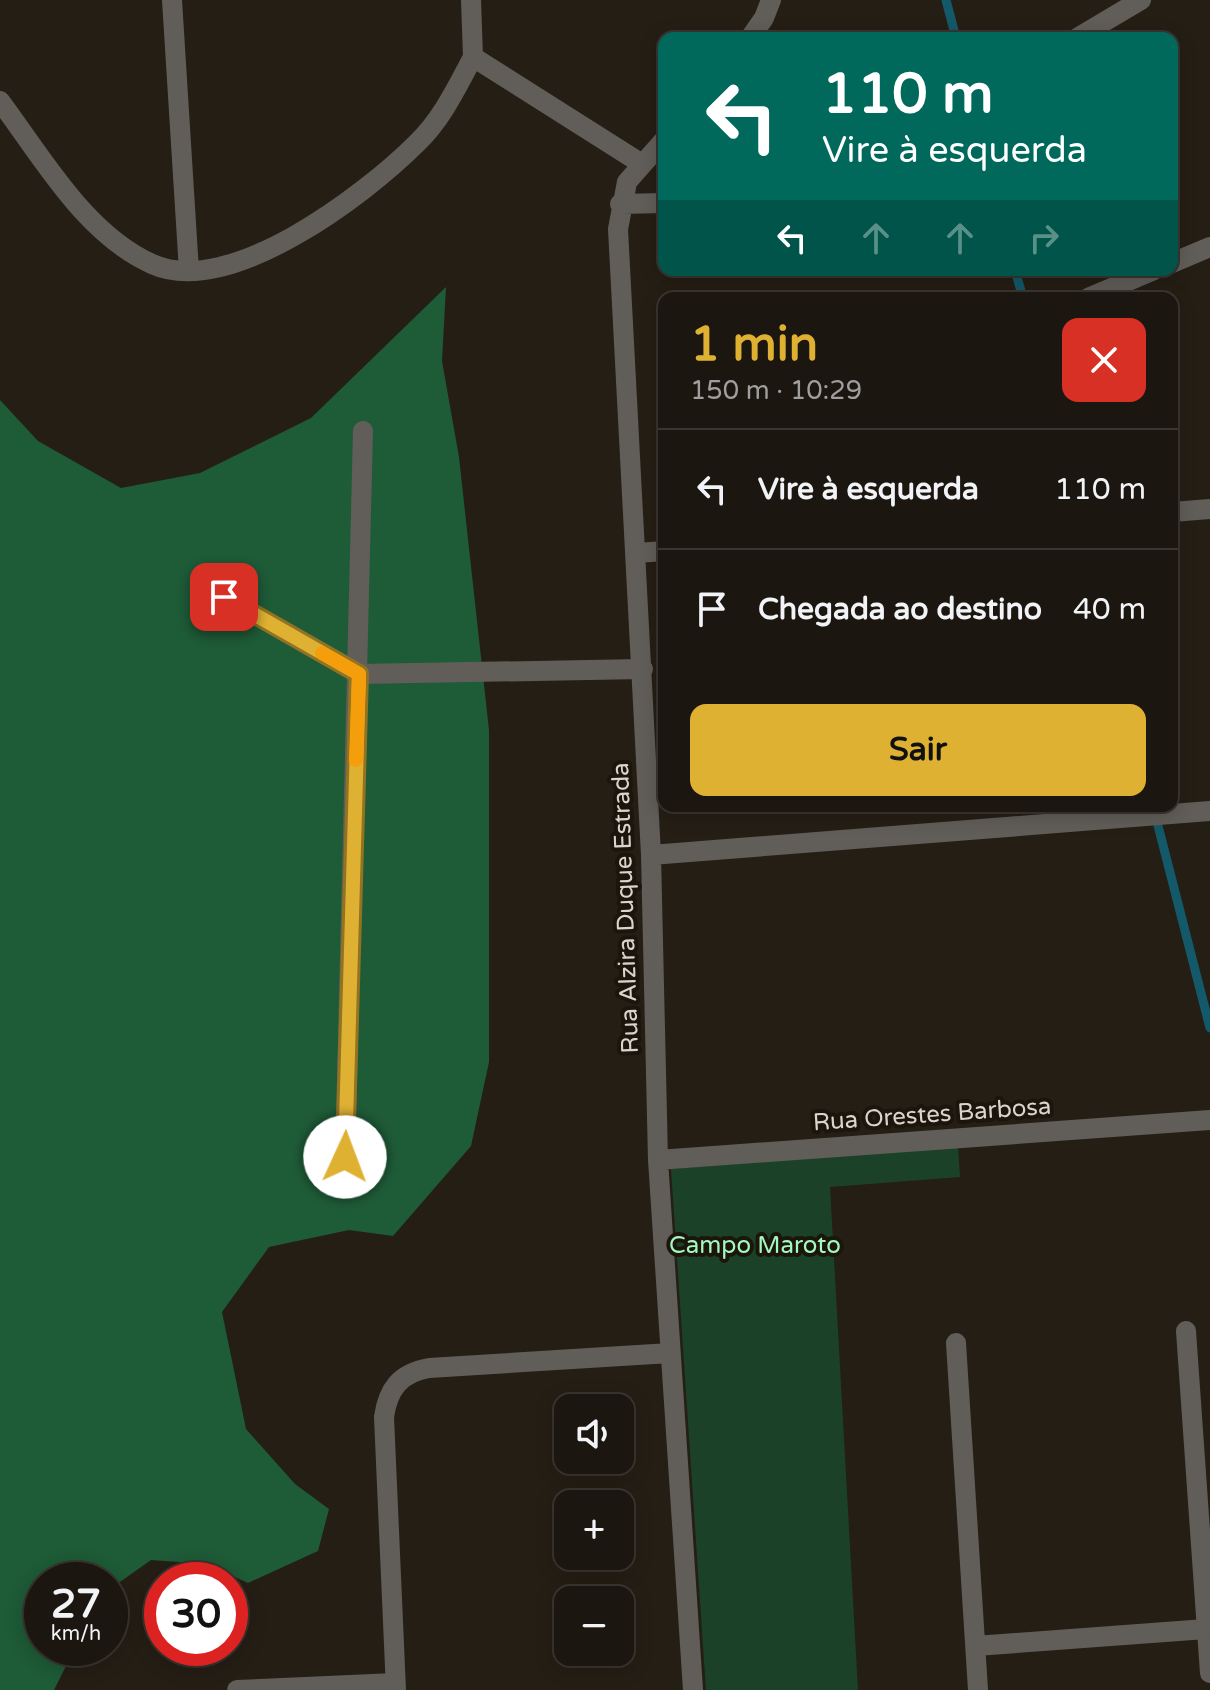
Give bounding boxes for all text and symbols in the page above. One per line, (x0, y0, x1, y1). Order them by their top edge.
text: 110 m (822, 61, 993, 128)
icon: left (690, 64, 794, 168)
text: Vire à esquerda (822, 129, 1087, 172)
icon: left (770, 216, 814, 260)
icon: ahead (854, 216, 898, 260)
icon: ahead (938, 216, 982, 260)
icon: right (1022, 216, 1066, 260)
text: 1 min (690, 316, 818, 374)
button: close (1062, 318, 1146, 402)
text: 150 m · 10:29 (690, 375, 862, 406)
icon: left (690, 467, 734, 511)
text: Vire à esquerda (758, 471, 979, 508)
text: 110 m (1054, 471, 1146, 508)
pin (190, 563, 258, 631)
icon: arrive (202, 575, 246, 619)
icon: arrive (690, 587, 734, 631)
text: Chegada ao destino (758, 591, 1042, 628)
text: 40 m (1073, 591, 1146, 628)
button: Sair (690, 704, 1146, 796)
street label: Rua Alzira Duque Estrada (606, 762, 645, 1054)
street label: Rua Orestes Barbosa (812, 1092, 1052, 1137)
position arrow (303, 1115, 387, 1199)
park label: Campo Maroto (669, 1231, 841, 1260)
map controls (554, 1394, 634, 1666)
button: sound (554, 1394, 634, 1474)
button: + (554, 1490, 634, 1570)
speed limit sign: 30 (144, 1562, 248, 1666)
text: 27 (51, 1580, 101, 1628)
button: − (554, 1586, 634, 1666)
text: km/h (51, 1622, 101, 1646)

